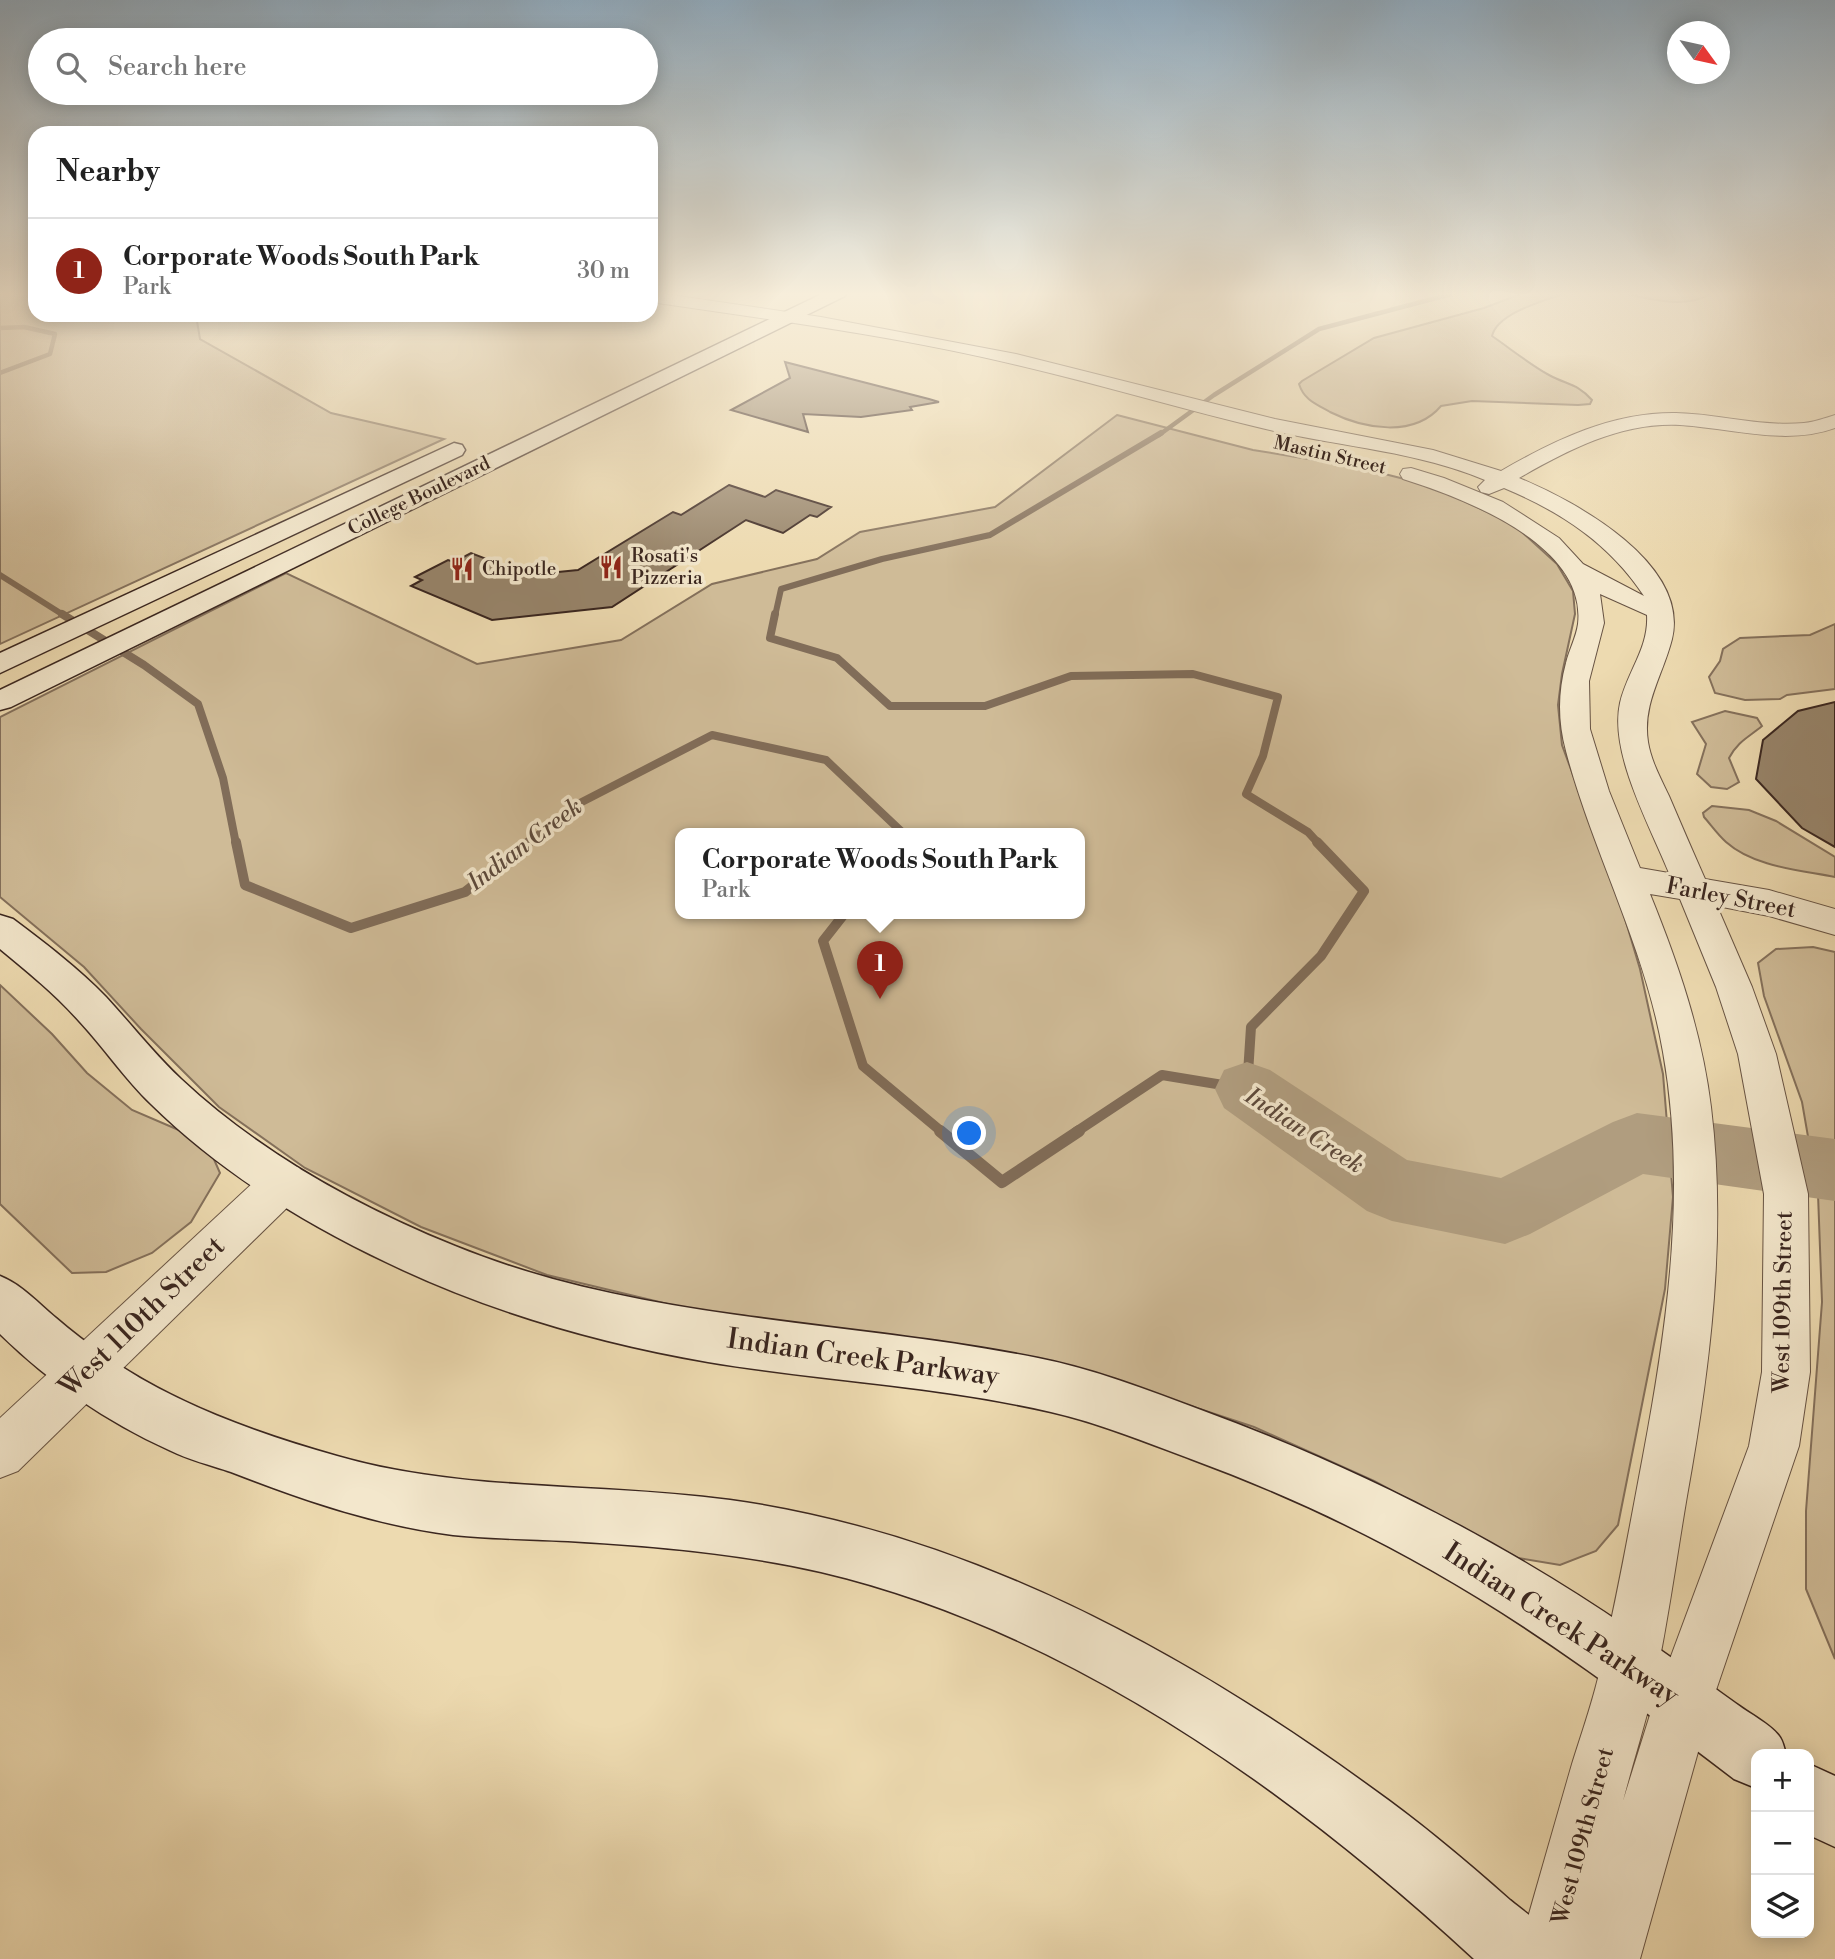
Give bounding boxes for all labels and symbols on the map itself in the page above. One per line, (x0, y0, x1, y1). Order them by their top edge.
north arrow (1667, 21, 1730, 84)
street label: Mastin Street (1271, 430, 1389, 480)
street label: College Boulevard (344, 451, 494, 541)
place label: Rosati's Pizzeria (631, 544, 703, 590)
restaurant icon: Rosati's Pizzeria (597, 553, 625, 581)
restaurant icon: Chipotle (448, 555, 476, 583)
place label: Chipotle (482, 557, 556, 581)
water label: Indian Creek (461, 792, 588, 898)
street label: Farley Street (1664, 872, 1798, 924)
pin: 1 (857, 941, 903, 999)
water label: Indian Creek (1238, 1081, 1369, 1181)
your location (952, 1116, 986, 1150)
street label: West 109th Street (1767, 1211, 1799, 1394)
street label: West 110th Street (51, 1229, 232, 1406)
street label: Indian Creek Parkway (725, 1322, 1002, 1394)
street label: Indian Creek Parkway (1437, 1535, 1686, 1714)
street label: West 109th Street (1546, 1745, 1620, 1928)

